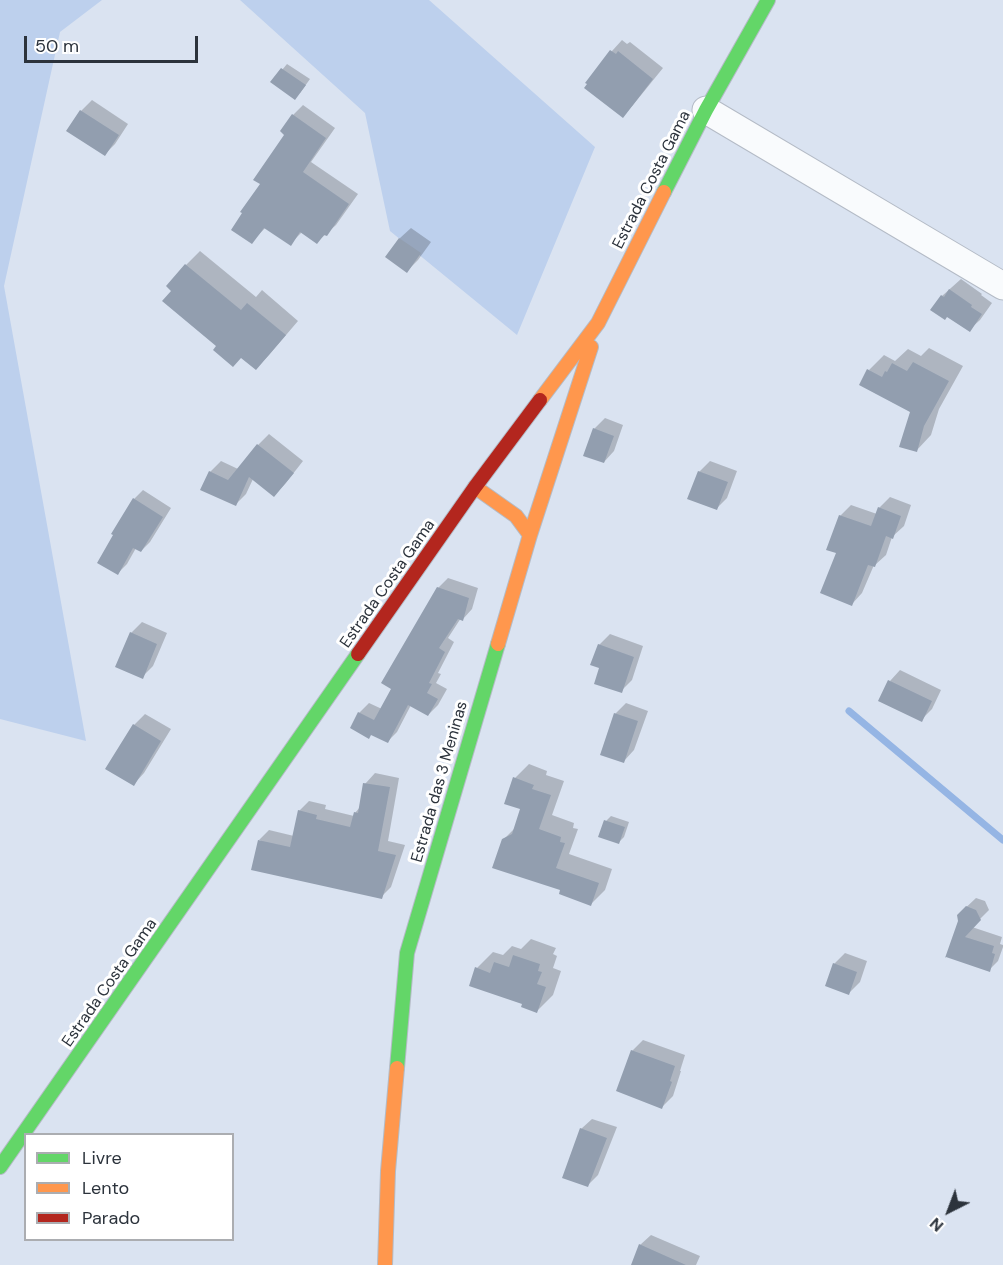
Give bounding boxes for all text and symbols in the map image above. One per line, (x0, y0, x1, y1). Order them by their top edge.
scale bar (27, 24, 201, 62)
text: 50 m (35, 34, 79, 58)
street label: Estrada Costa Gama (609, 108, 695, 252)
street label: Estrada Costa Gama (336, 516, 440, 652)
street label: Estrada das 3 Meninas (408, 699, 472, 865)
street label: Estrada Costa Gama (58, 915, 162, 1051)
legend (24, 1133, 234, 1241)
text: Livre (82, 1146, 122, 1170)
text: Lento (82, 1176, 129, 1200)
north arrow (919, 1181, 979, 1241)
text: Parado (82, 1206, 140, 1230)
text: N (925, 1213, 948, 1236)

